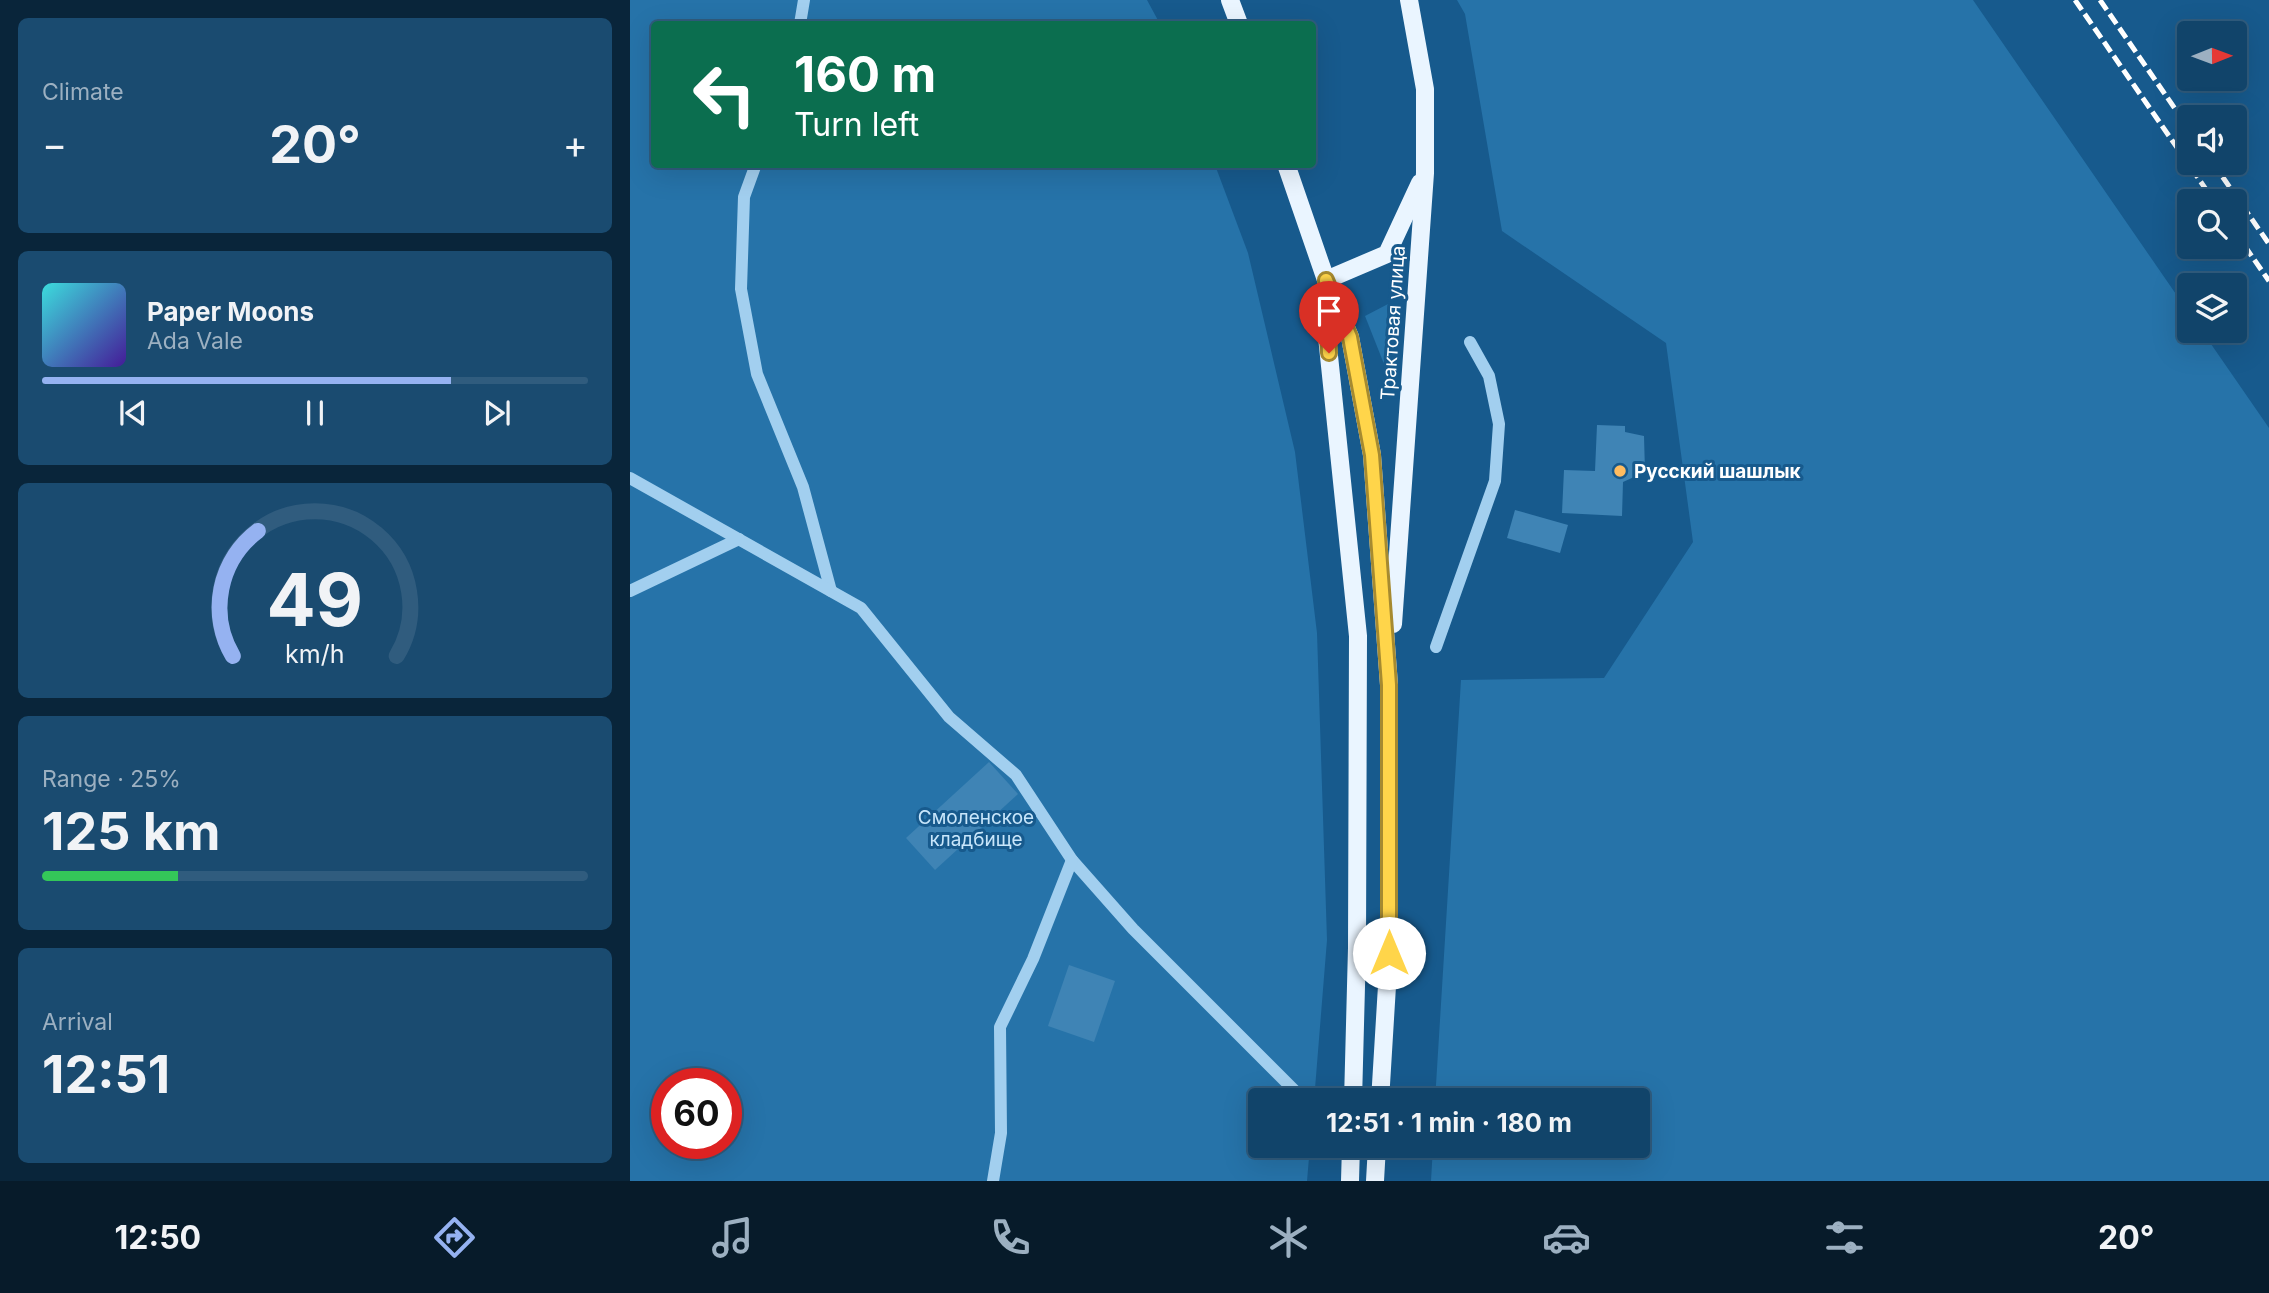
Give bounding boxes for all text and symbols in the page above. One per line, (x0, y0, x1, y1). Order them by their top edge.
north arrow (2177, 21, 2247, 91)
map controls (2177, 21, 2247, 343)
text: 160 m (794, 45, 936, 104)
icon: left (679, 49, 770, 140)
text: Climate (42, 78, 124, 106)
text: Turn left (794, 105, 919, 144)
button: sound (2177, 105, 2247, 175)
text: 20° (269, 113, 361, 176)
text: − (42, 121, 67, 167)
text: + (563, 121, 588, 167)
button: search (2177, 189, 2247, 259)
street label: Трактовая улица (1376, 245, 1410, 401)
button: layers (2177, 273, 2247, 343)
pin (1299, 281, 1359, 353)
icon: arrive (1310, 292, 1348, 330)
text: Paper Moons (147, 296, 314, 327)
text: Ada Vale (147, 327, 243, 355)
icon: previous (114, 394, 152, 432)
icon: pause (296, 394, 334, 432)
icon: next (478, 394, 516, 432)
place label: Русский шашлык (1634, 460, 1801, 483)
marker: Русский шашлык (1612, 463, 1628, 479)
text: 49 (267, 556, 363, 645)
text: km/h (285, 639, 345, 669)
text: Range · 25% (42, 765, 181, 793)
text: 125 km (42, 800, 220, 863)
park label: Смоленское кладбище (918, 806, 1034, 851)
position arrow (1352, 916, 1426, 990)
text: Arrival (42, 1008, 113, 1036)
text: 12:51 (42, 1043, 170, 1106)
speed limit sign: 60 (651, 1068, 742, 1159)
text: 12:51 · 1 min · 180 m (1326, 1107, 1572, 1138)
icon: directions (430, 1213, 479, 1262)
icon: music (708, 1213, 757, 1262)
icon: phone (986, 1213, 1035, 1262)
icon: climate (1264, 1213, 1313, 1262)
icon: car (1542, 1213, 1591, 1262)
icon: filters (1820, 1213, 1869, 1262)
text: 12:50 (114, 1218, 201, 1257)
text: 20° (2098, 1218, 2154, 1257)

